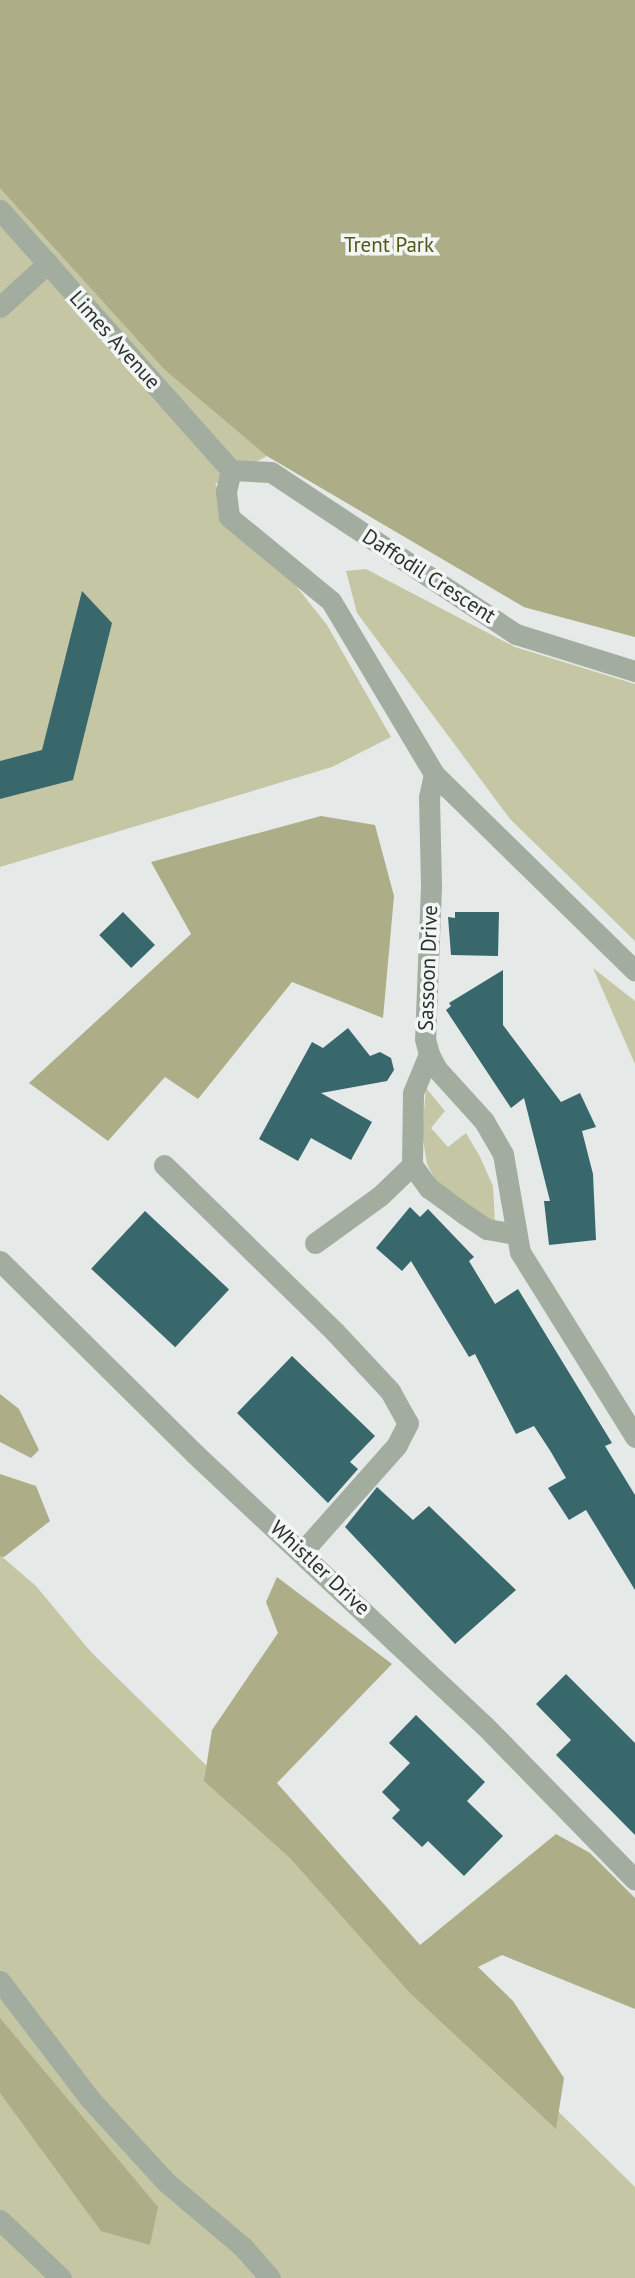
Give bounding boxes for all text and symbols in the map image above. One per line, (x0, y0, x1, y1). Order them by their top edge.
park label: Trent Park (344, 232, 434, 258)
street label: Limes Avenue (64, 285, 166, 395)
street label: Daffodil Crescent (358, 524, 500, 628)
street label: Sassoon Drive (413, 905, 443, 1031)
street label: Whistler Drive (265, 1515, 375, 1621)

